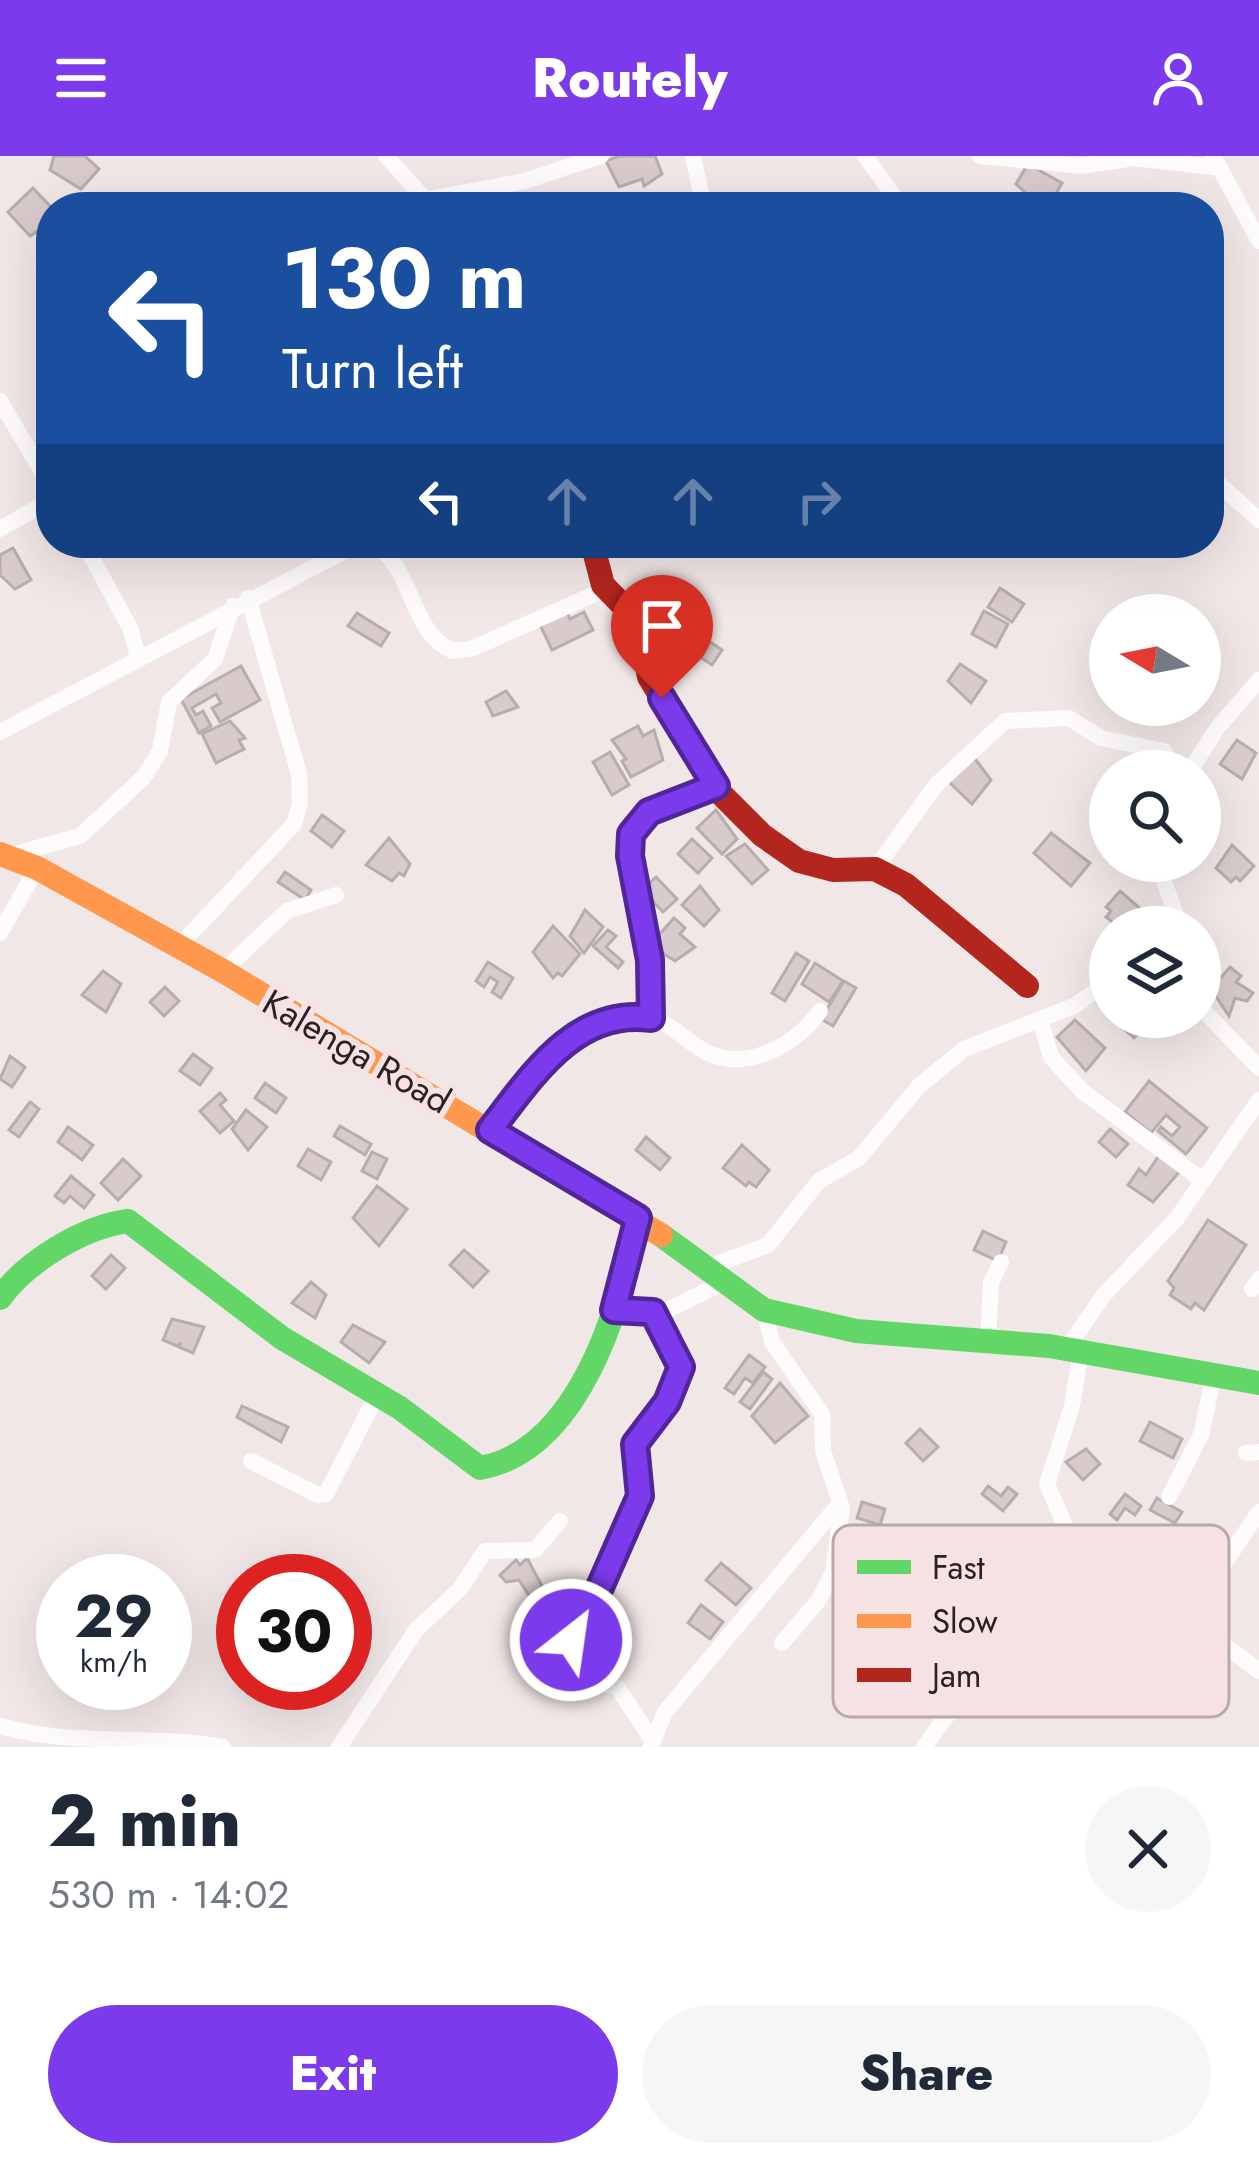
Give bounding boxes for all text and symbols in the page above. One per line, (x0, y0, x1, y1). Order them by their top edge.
text: Routely (532, 39, 727, 117)
icon: menu (48, 45, 114, 111)
icon: person (1145, 45, 1211, 111)
text: 130 m (282, 218, 527, 340)
icon: left (84, 240, 240, 396)
text: Turn left (282, 330, 463, 408)
icon: left (408, 468, 474, 534)
icon: ahead (534, 468, 600, 534)
icon: ahead (660, 468, 726, 534)
icon: right (786, 468, 852, 534)
pin (611, 575, 713, 698)
icon: arrive (629, 593, 695, 659)
north arrow (1089, 594, 1221, 726)
map controls (1089, 594, 1221, 1038)
button: search (1089, 750, 1221, 882)
button: layers (1089, 906, 1221, 1038)
street label: Kalenga Road (253, 976, 461, 1126)
legend (833, 1525, 1229, 1717)
text: Fast (932, 1544, 985, 1591)
speed limit sign: 30 (216, 1554, 372, 1710)
text: 29 (74, 1573, 154, 1660)
position arrow (508, 1577, 634, 1703)
text: Slow (932, 1598, 998, 1645)
text: km/h (80, 1640, 148, 1683)
text: Jam (928, 1652, 982, 1699)
text: 2 min (48, 1769, 241, 1873)
button: close (1085, 1786, 1211, 1912)
text: 530 m · 14:02 (48, 1866, 290, 1923)
button: Exit (48, 2005, 618, 2143)
button: Share (642, 2005, 1211, 2143)

